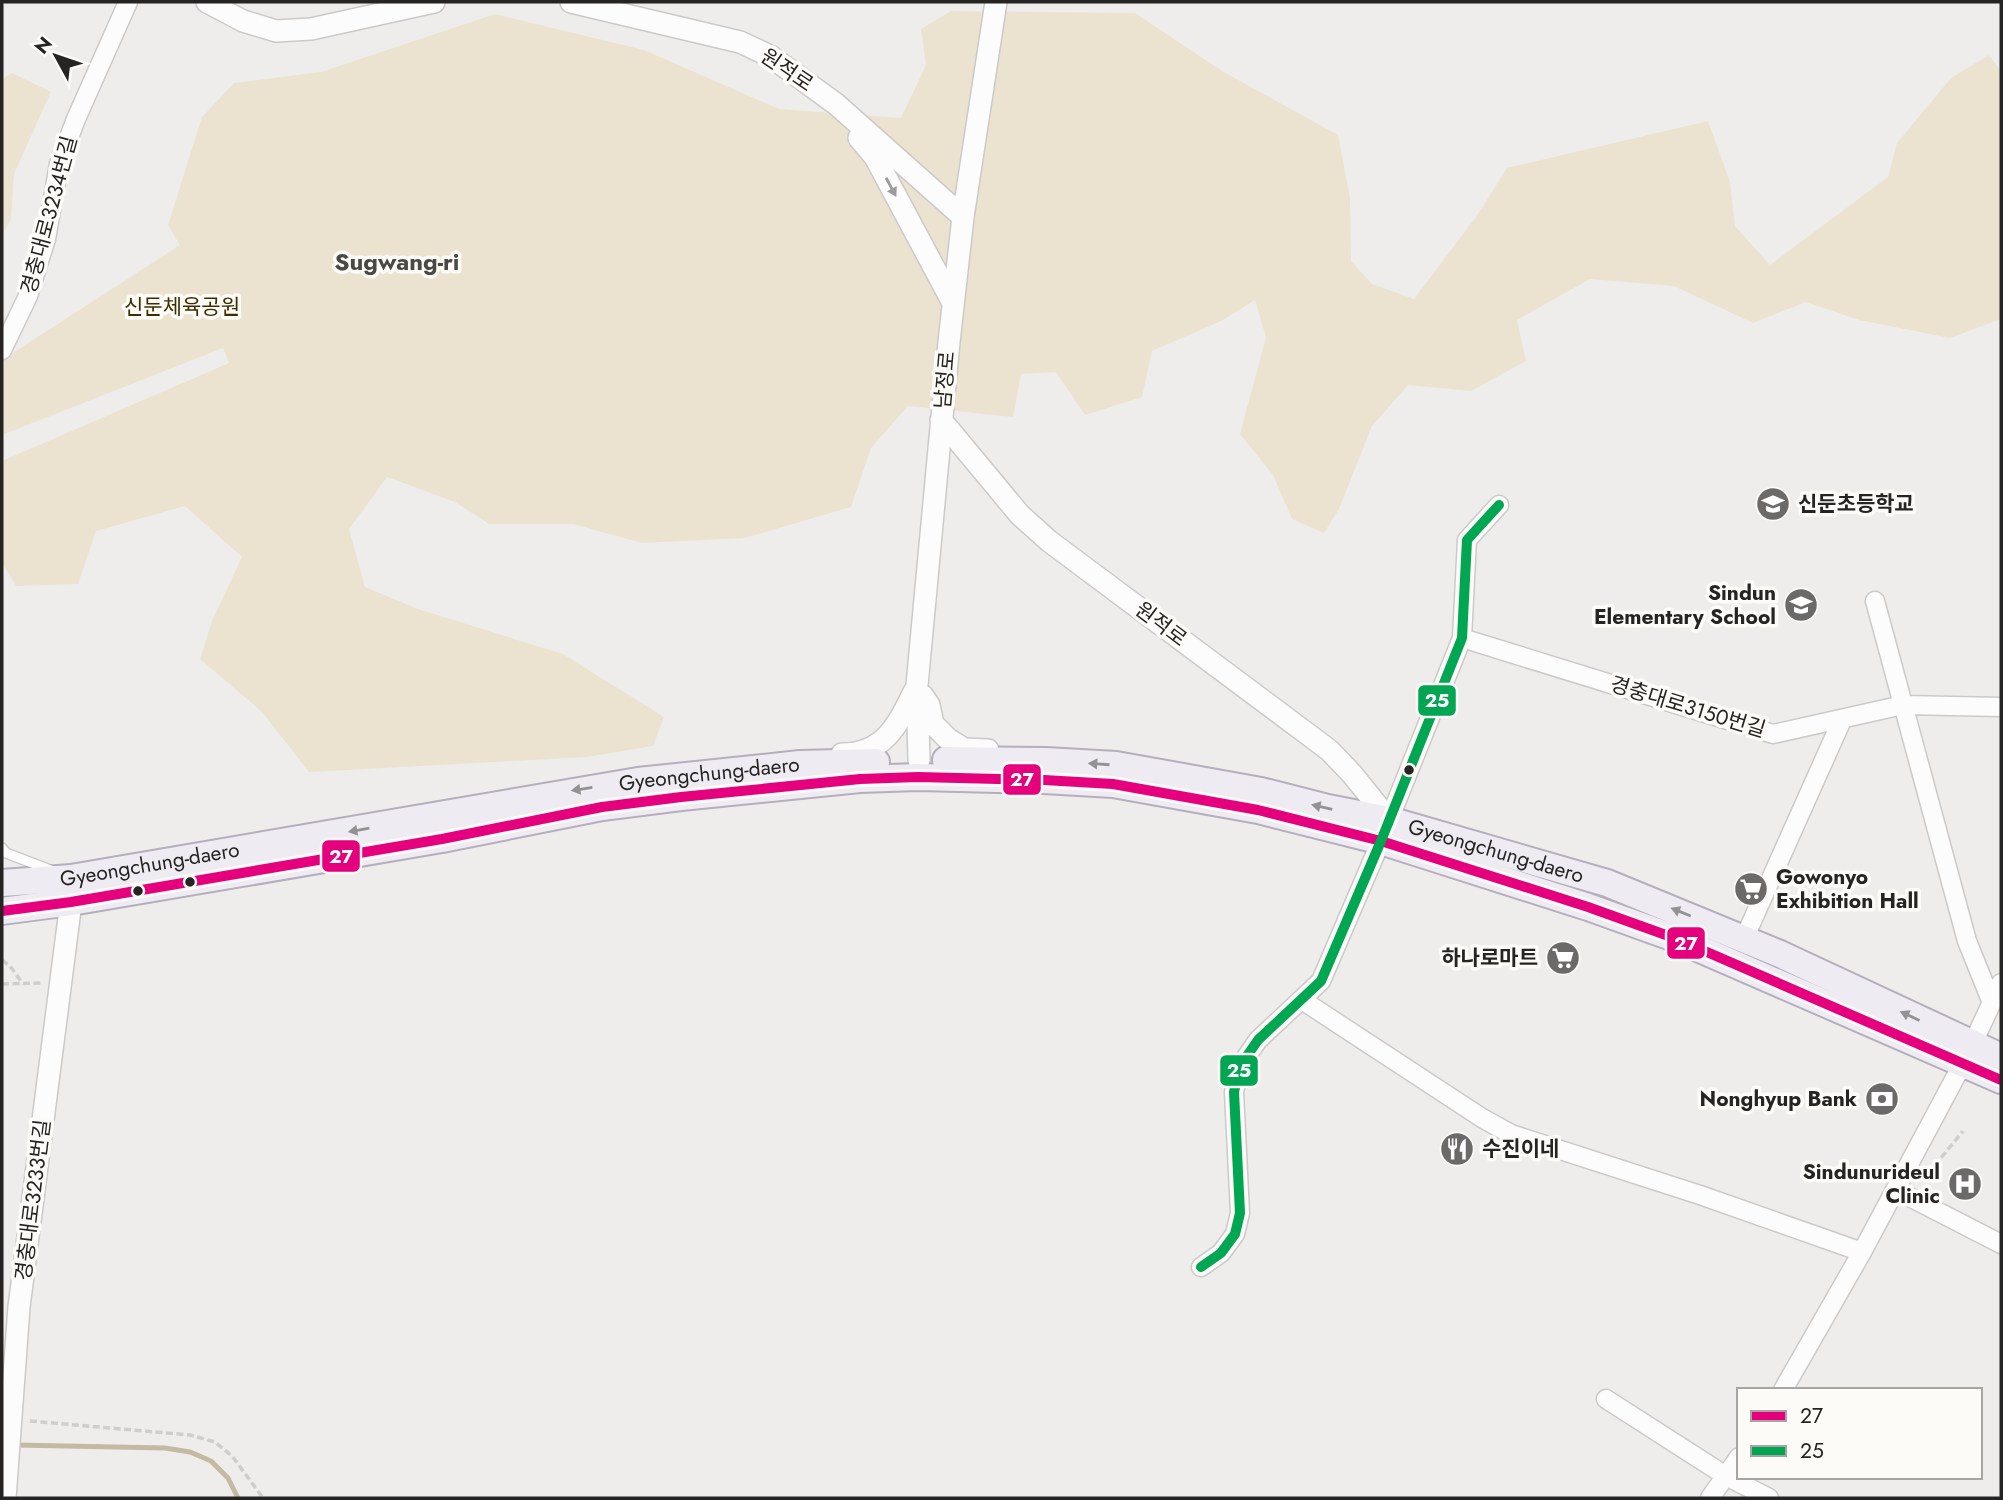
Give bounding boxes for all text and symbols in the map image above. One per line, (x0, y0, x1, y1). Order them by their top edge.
north arrow (21, 21, 91, 91)
text: N (28, 31, 59, 60)
street label: 원적로 (755, 41, 819, 99)
street label: 경충대로3234번길 (13, 132, 85, 298)
one-way arrow (885, 177, 897, 197)
district label: Sugwang-ri (335, 244, 459, 279)
park label: 신둔체육공원 (124, 292, 240, 322)
street label: 남정로 (928, 350, 962, 410)
school or university icon: 신둔초등학교 (1754, 485, 1792, 523)
place label: 신둔초등학교 (1798, 489, 1914, 519)
place label: Sindun Elementary School (1594, 578, 1776, 632)
school or university icon: Sindun Elementary School (1782, 586, 1820, 624)
street label: 원적로 (1129, 595, 1193, 653)
street label: 경충대로3150번길 (1606, 669, 1770, 745)
line badge: 25 (1417, 684, 1457, 717)
text: 25 (1425, 687, 1449, 714)
street label: Gyeongchung-daero (616, 749, 801, 799)
one-way arrow (1088, 759, 1110, 770)
line badge: 27 (1002, 763, 1042, 796)
unlabelled marker (1402, 763, 1416, 777)
text: 27 (1010, 766, 1035, 793)
one-way arrow (571, 784, 593, 795)
one-way arrow (1311, 801, 1333, 812)
street label: Gyeongchung-daero (1404, 811, 1587, 891)
one-way arrow (347, 825, 369, 836)
street label: Gyeongchung-daero (59, 834, 242, 894)
line badge: 27 (321, 839, 361, 873)
text: 27 (329, 843, 354, 870)
place label: Gowonyo Exhibition Hall (1776, 862, 1919, 916)
supermarket icon: Gowonyo Exhibition Hall (1732, 870, 1770, 908)
unlabelled marker (183, 875, 197, 889)
unlabelled marker (131, 884, 145, 898)
one-way arrow (1670, 907, 1691, 918)
line badge: 27 (1666, 926, 1706, 960)
text: 27 (1674, 930, 1699, 957)
supermarket icon: 하나로마트 (1544, 939, 1582, 977)
place label: 하나로마트 (1441, 943, 1538, 973)
one-way arrow (1900, 1010, 1920, 1022)
line badge: 25 (1219, 1054, 1259, 1087)
text: 25 (1227, 1057, 1251, 1084)
bank icon: Nonghyup Bank (1863, 1080, 1901, 1118)
place label: Nonghyup Bank (1699, 1084, 1857, 1114)
street label: 경충대로3233번길 (8, 1118, 58, 1282)
restaurant icon: 수진이네 (1438, 1130, 1476, 1168)
place label: 수진이네 (1482, 1134, 1559, 1164)
place label: Sindunurideul Clinic (1803, 1157, 1940, 1211)
hospital icon: Sindunurideul Clinic (1946, 1165, 1984, 1203)
legend (1737, 1388, 1982, 1479)
text: 27 (1800, 1401, 1823, 1431)
text: 25 (1800, 1436, 1824, 1466)

